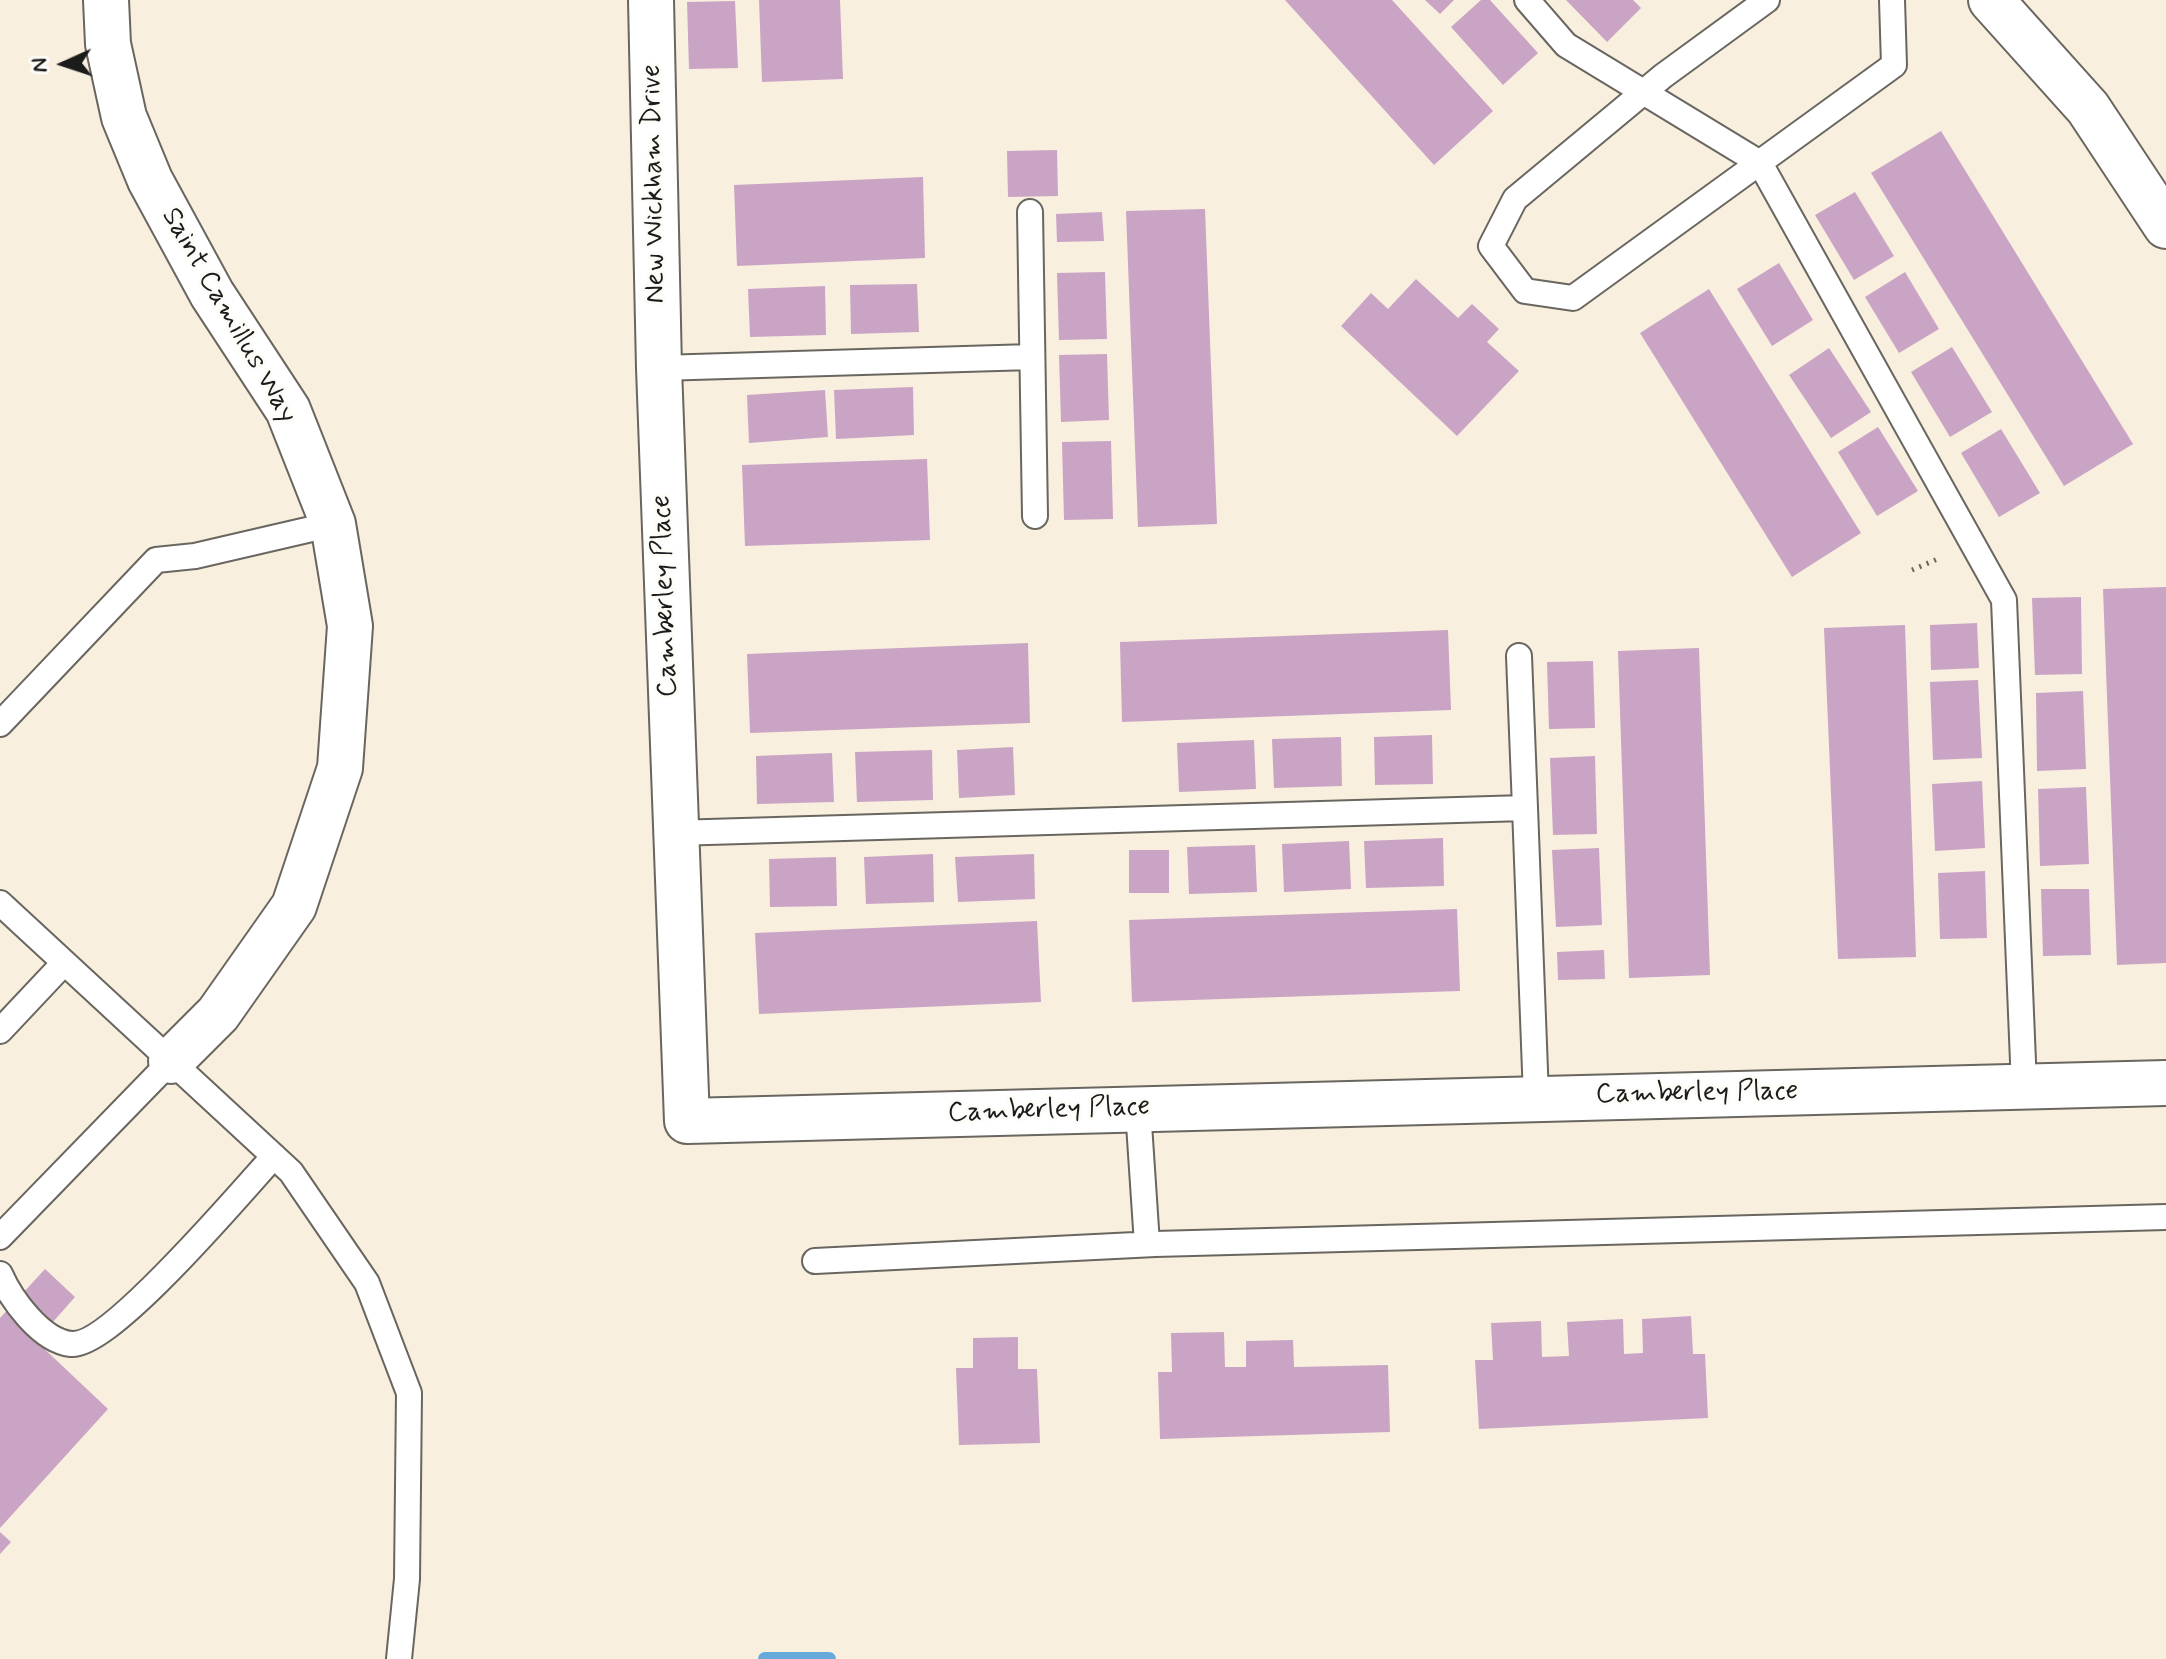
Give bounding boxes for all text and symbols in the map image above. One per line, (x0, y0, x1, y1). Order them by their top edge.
north arrow (24, 24, 104, 104)
text: N (26, 57, 54, 73)
street label: New Wickham Drive (636, 64, 674, 304)
street label: Saint Camillus Way (153, 202, 303, 430)
street label: Camberley Place (646, 494, 686, 698)
street label: Camberley Place (1595, 1075, 1799, 1113)
street label: Camberley Place (947, 1091, 1151, 1131)

